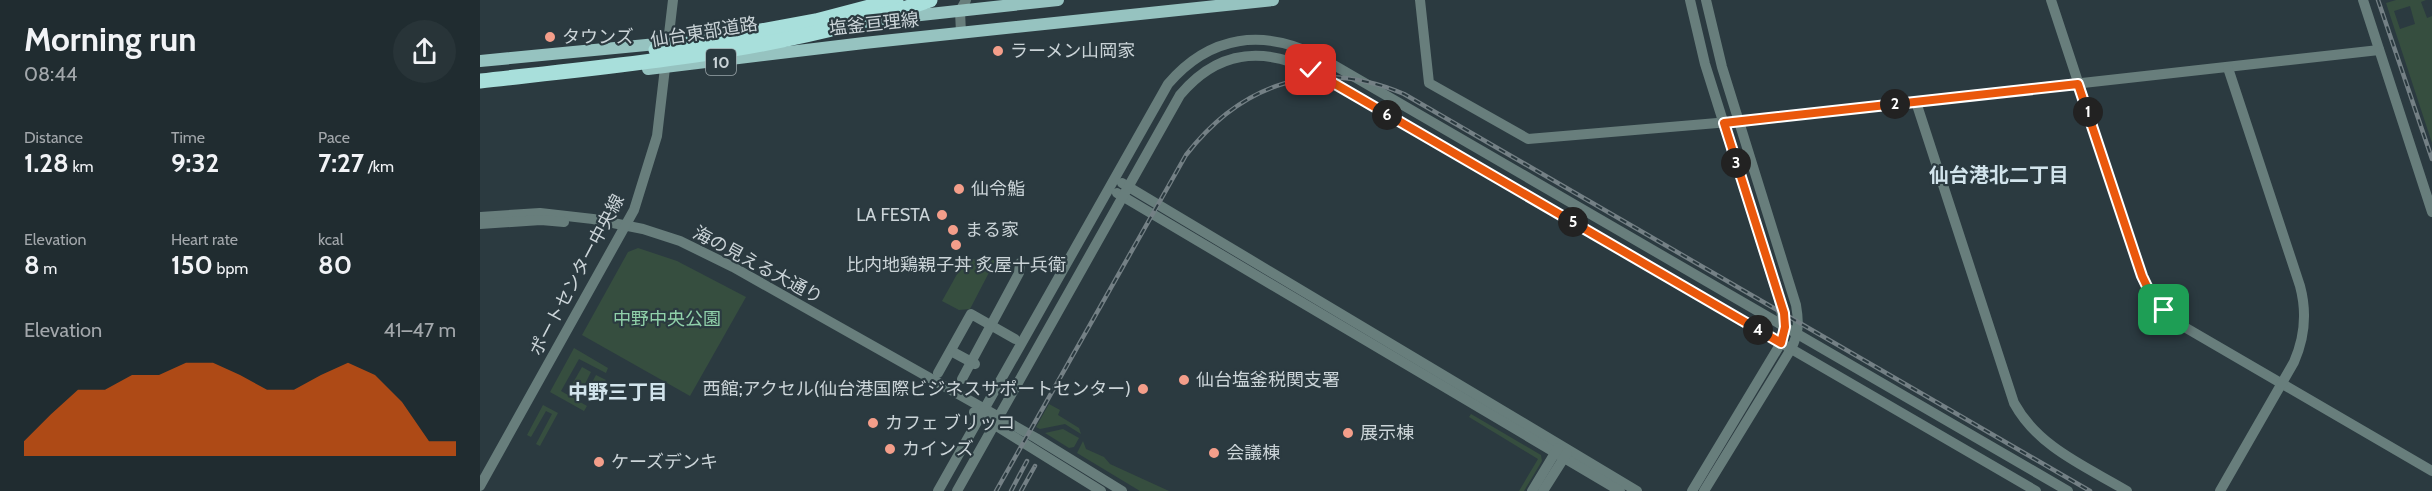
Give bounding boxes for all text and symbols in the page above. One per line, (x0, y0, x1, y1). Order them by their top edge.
street label: 塩釜亘理線 (828, 8, 920, 40)
street label: 仙台東部道路 (649, 13, 759, 51)
text: Morning run (24, 19, 196, 59)
button: share (393, 20, 456, 83)
place label: タウンズ (562, 26, 634, 48)
marker: タウンズ (543, 30, 557, 44)
place label: ラーメン山岡家 (1010, 40, 1135, 62)
marker: ラーメン山岡家 (991, 44, 1005, 58)
pin (1285, 44, 1336, 95)
road number: 10 (706, 49, 736, 75)
icon: check (1294, 53, 1327, 86)
text: 08:44 (24, 62, 77, 86)
pin: 2 (1880, 89, 1910, 119)
text: 2 (1891, 94, 1899, 113)
pin: 1 (2073, 97, 2103, 127)
pin: 6 (1372, 100, 1402, 130)
text: 1 (2085, 102, 2091, 121)
text: 6 (1383, 105, 1392, 124)
text: Distance (24, 128, 83, 147)
text: Time (171, 128, 205, 147)
text: Pace (318, 128, 350, 147)
text: 1.28 (24, 147, 69, 179)
text: 9:32 (171, 147, 219, 179)
text: 7:27 (318, 147, 364, 179)
pin: 3 (1721, 148, 1751, 178)
text: 3 (1732, 153, 1740, 172)
text: km (69, 157, 94, 176)
text: /km (364, 157, 394, 176)
district label: 仙台港北二丁目 (1929, 163, 2069, 187)
place label: 仙令鮨 (971, 178, 1025, 200)
marker: 仙令鮨 (952, 182, 966, 196)
street label: ポートセンター中央線 (525, 190, 629, 360)
place label: LA FESTA (856, 204, 930, 226)
pin: 5 (1558, 207, 1588, 237)
marker: LA FESTA (935, 208, 949, 222)
text: 5 (1569, 212, 1577, 231)
place label: まる家 (965, 219, 1019, 241)
street label: 海の見える大通り (689, 222, 827, 308)
marker: まる家 (946, 223, 960, 237)
text: Elevation (24, 230, 87, 249)
text: Heart rate (171, 230, 238, 249)
text: kcal (318, 230, 344, 249)
marker: 比内地鶏親子丼 炙屋十兵衛 (949, 238, 963, 252)
text: 8 (24, 249, 40, 281)
text: 150 (171, 249, 213, 281)
text: 80 (318, 249, 352, 281)
place label: 比内地鶏親子丼 炙屋十兵衛 (846, 254, 1066, 276)
text: m (40, 259, 57, 278)
text: bpm (213, 259, 248, 278)
pin (2138, 284, 2189, 335)
icon: arrive (2147, 293, 2180, 326)
park label: 中野中央公園 (613, 308, 721, 330)
pin: 4 (1743, 315, 1773, 345)
text: Elevation (24, 318, 102, 342)
text: 41–47 m (383, 318, 456, 342)
text: 4 (1753, 320, 1763, 339)
place label: 仙台塩釜税関支署 (1196, 369, 1340, 391)
marker: 仙台塩釜税関支署 (1177, 373, 1191, 387)
place label: 西館;アクセル(仙台港国際ビジネスサポートセンター) (703, 378, 1131, 400)
district label: 中野三丁目 (568, 380, 668, 404)
marker: 西館;アクセル(仙台港国際ビジネスサポートセンター) (1136, 382, 1150, 396)
place label: カフェ ブリッコ (885, 412, 1015, 434)
marker: カフェ ブリッコ (866, 416, 880, 430)
place label: 展示棟 (1360, 422, 1414, 444)
marker: 展示棟 (1341, 426, 1355, 440)
place label: カインズ (902, 438, 974, 460)
marker: カインズ (883, 442, 897, 456)
place label: 会議棟 (1226, 442, 1280, 464)
marker: 会議棟 (1207, 446, 1221, 460)
place label: ケーズデンキ (611, 451, 718, 473)
marker: ケーズデンキ (592, 455, 606, 469)

